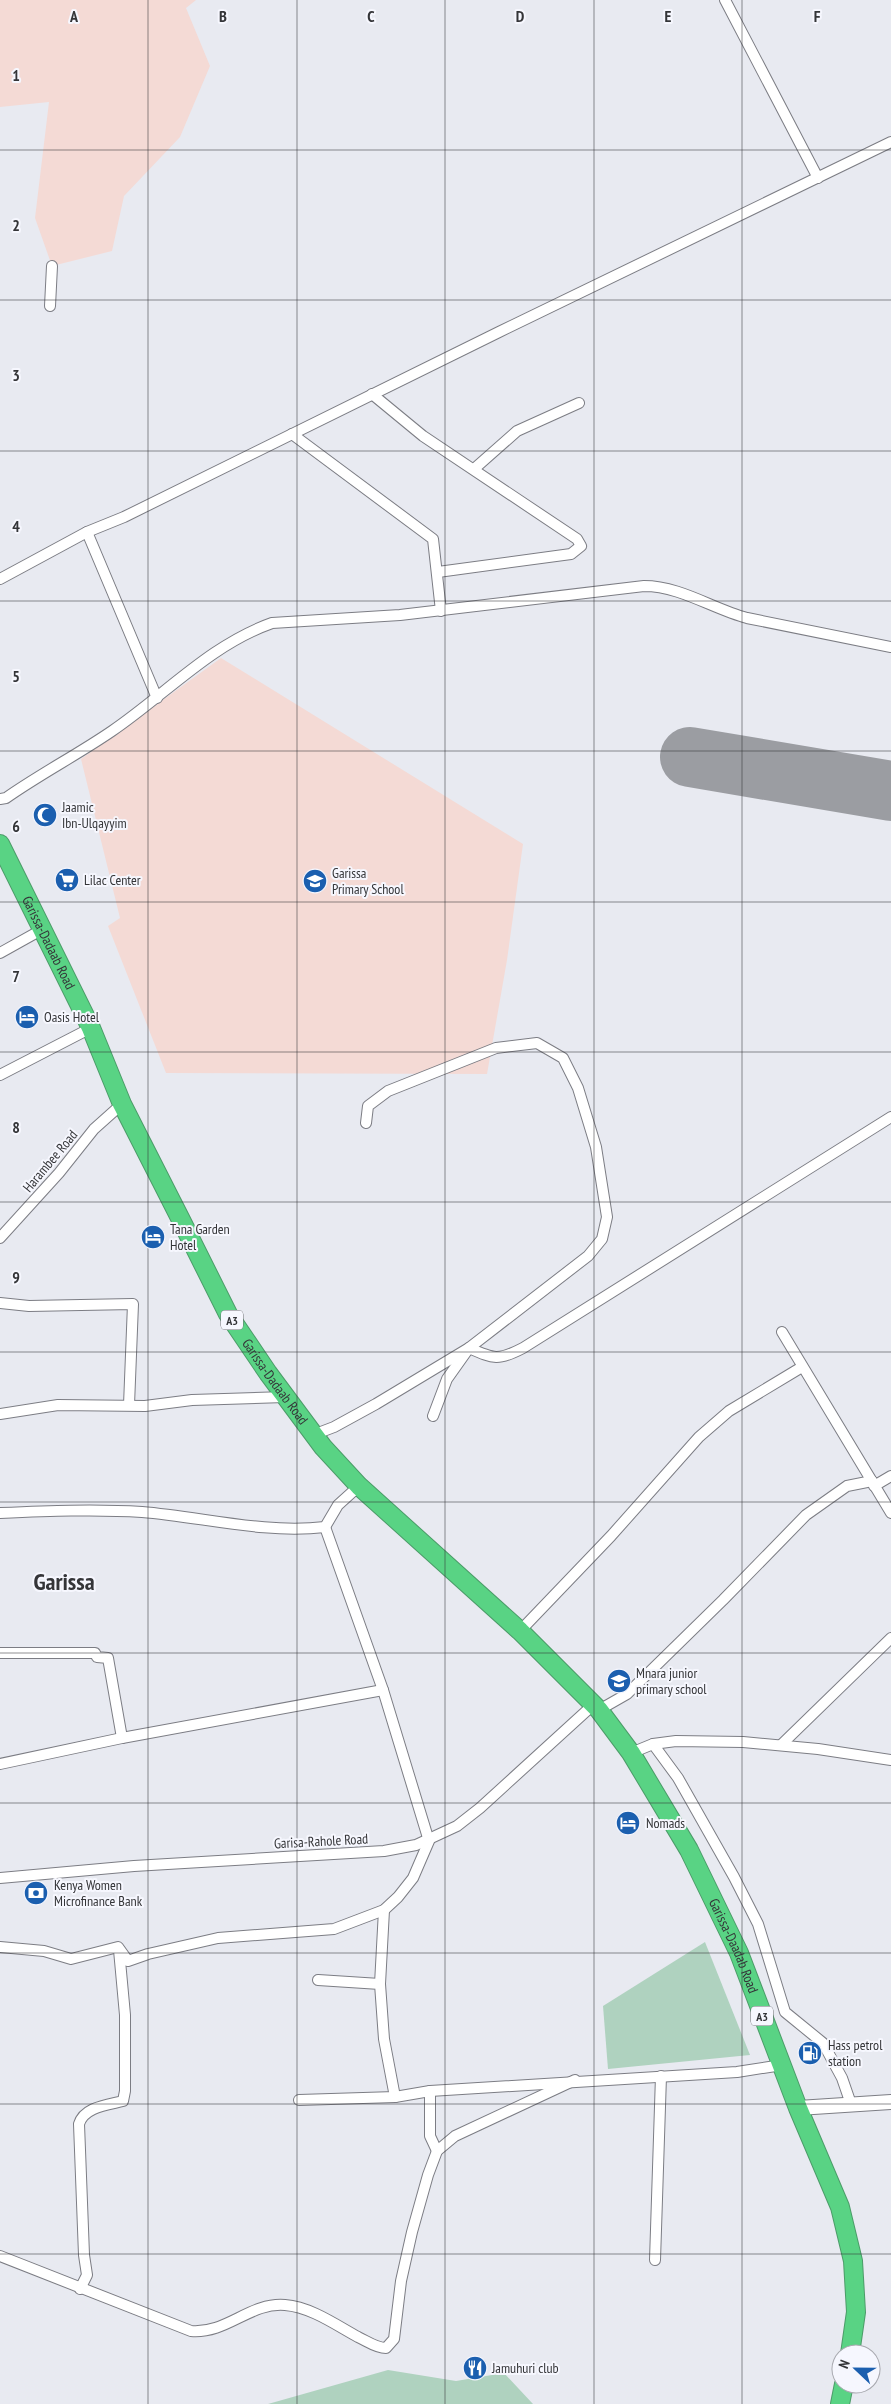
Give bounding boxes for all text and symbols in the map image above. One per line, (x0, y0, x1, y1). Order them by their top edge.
text: A (69, 6, 79, 26)
text: B (219, 6, 227, 26)
text: C (367, 6, 375, 26)
text: D (516, 6, 525, 26)
text: E (665, 6, 672, 26)
text: F (814, 6, 821, 26)
text: 1 (12, 65, 20, 85)
text: 2 (12, 215, 20, 235)
text: 3 (12, 365, 20, 385)
text: 4 (12, 516, 20, 536)
text: 5 (12, 666, 20, 686)
place label: Jaamic Ibn-Ulqayyim (61, 798, 127, 832)
mosque icon: Jaamic Ibn-Ulqayyim (32, 802, 58, 828)
text: 6 (12, 816, 20, 836)
place label: Garissa Primary School (332, 864, 404, 898)
supermarket icon: Lilac Center (54, 867, 80, 893)
school or university icon: Garissa Primary School (302, 868, 328, 894)
place label: Lilac Center (84, 871, 141, 889)
street label: Garissa-Dadaab Road (18, 893, 79, 992)
text: 7 (12, 966, 20, 986)
hotel icon: Oasis Hotel (14, 1004, 40, 1030)
place label: Oasis Hotel (44, 1008, 100, 1026)
text: 8 (12, 1117, 20, 1137)
street label: Harambee Road (19, 1126, 81, 1196)
place label: Tana Garden Hotel (170, 1220, 230, 1254)
hotel icon: Tana Garden Hotel (140, 1224, 166, 1250)
text: 9 (12, 1267, 20, 1287)
road number: A3 (221, 1310, 243, 1330)
street label: Garissa-Dadaab Road (238, 1335, 312, 1428)
district label: Garissa (33, 1566, 95, 1597)
place label: Mnara junior primary school (636, 1664, 707, 1698)
school or university icon: Mnara junior primary school (606, 1668, 632, 1694)
hotel icon: Nomads (615, 1810, 641, 1836)
place label: Nomads (646, 1814, 685, 1832)
street label: Garisa-Rahole Road (273, 1830, 369, 1852)
place label: Kenya Women Microfinance Bank (54, 1876, 143, 1910)
bank icon: Kenya Women Microfinance Bank (23, 1880, 49, 1906)
street label: Garissa-Daadab Road (705, 1896, 762, 1996)
road number: A3 (751, 2006, 773, 2025)
place label: Hass petrol station (828, 2036, 883, 2070)
fuel station icon: Hass petrol station (797, 2040, 823, 2066)
north arrow (831, 2344, 881, 2394)
restaurant icon: Jamuhuri club (462, 2355, 488, 2381)
text: N (834, 2357, 854, 2371)
place label: Jamuhuri club (491, 2359, 559, 2377)

